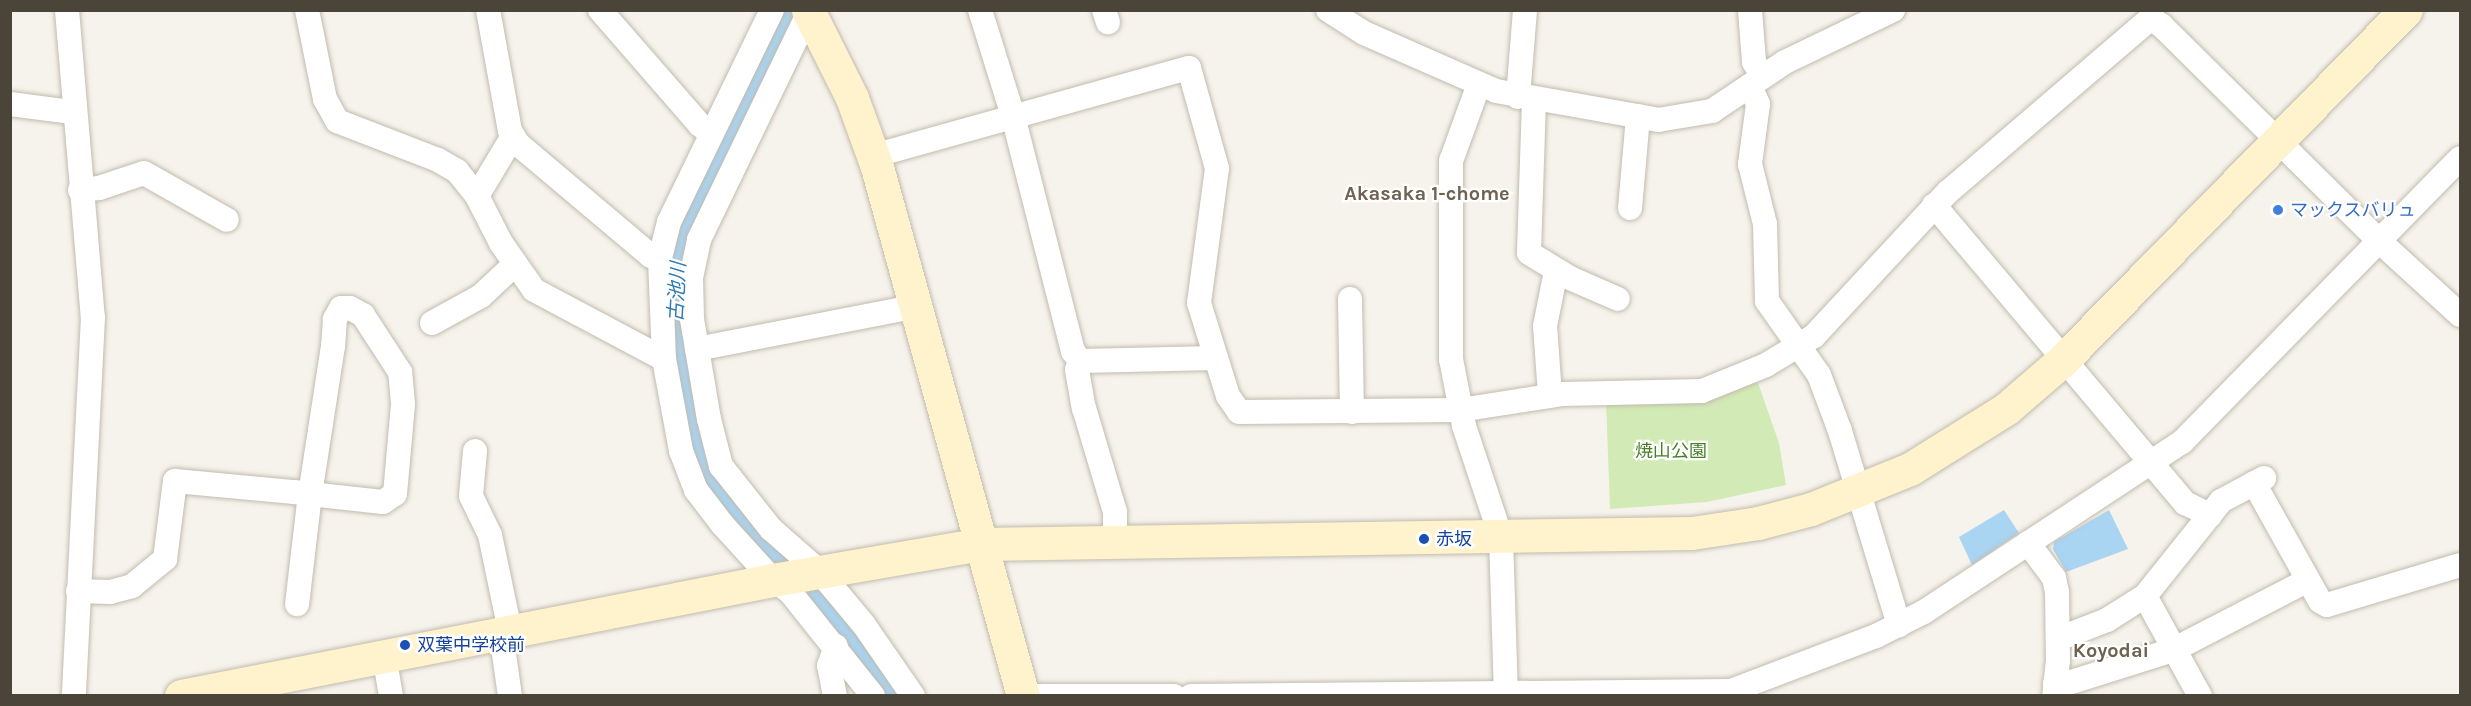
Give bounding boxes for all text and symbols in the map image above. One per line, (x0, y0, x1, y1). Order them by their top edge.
district label: Akasaka 1-chome (1344, 181, 1510, 205)
place label: マックスバリュ (2290, 199, 2416, 221)
marker: マックスバリュ (2271, 203, 2285, 217)
water label: 古池川 (663, 261, 691, 323)
park label: 焼山公園 (1635, 440, 1707, 462)
place label: 赤坂 (1436, 528, 1472, 550)
marker: 赤坂 (1417, 532, 1431, 546)
place label: 双葉中学校前 (417, 634, 525, 656)
marker: 双葉中学校前 (398, 638, 412, 652)
district label: Koyodai (2073, 638, 2149, 662)

